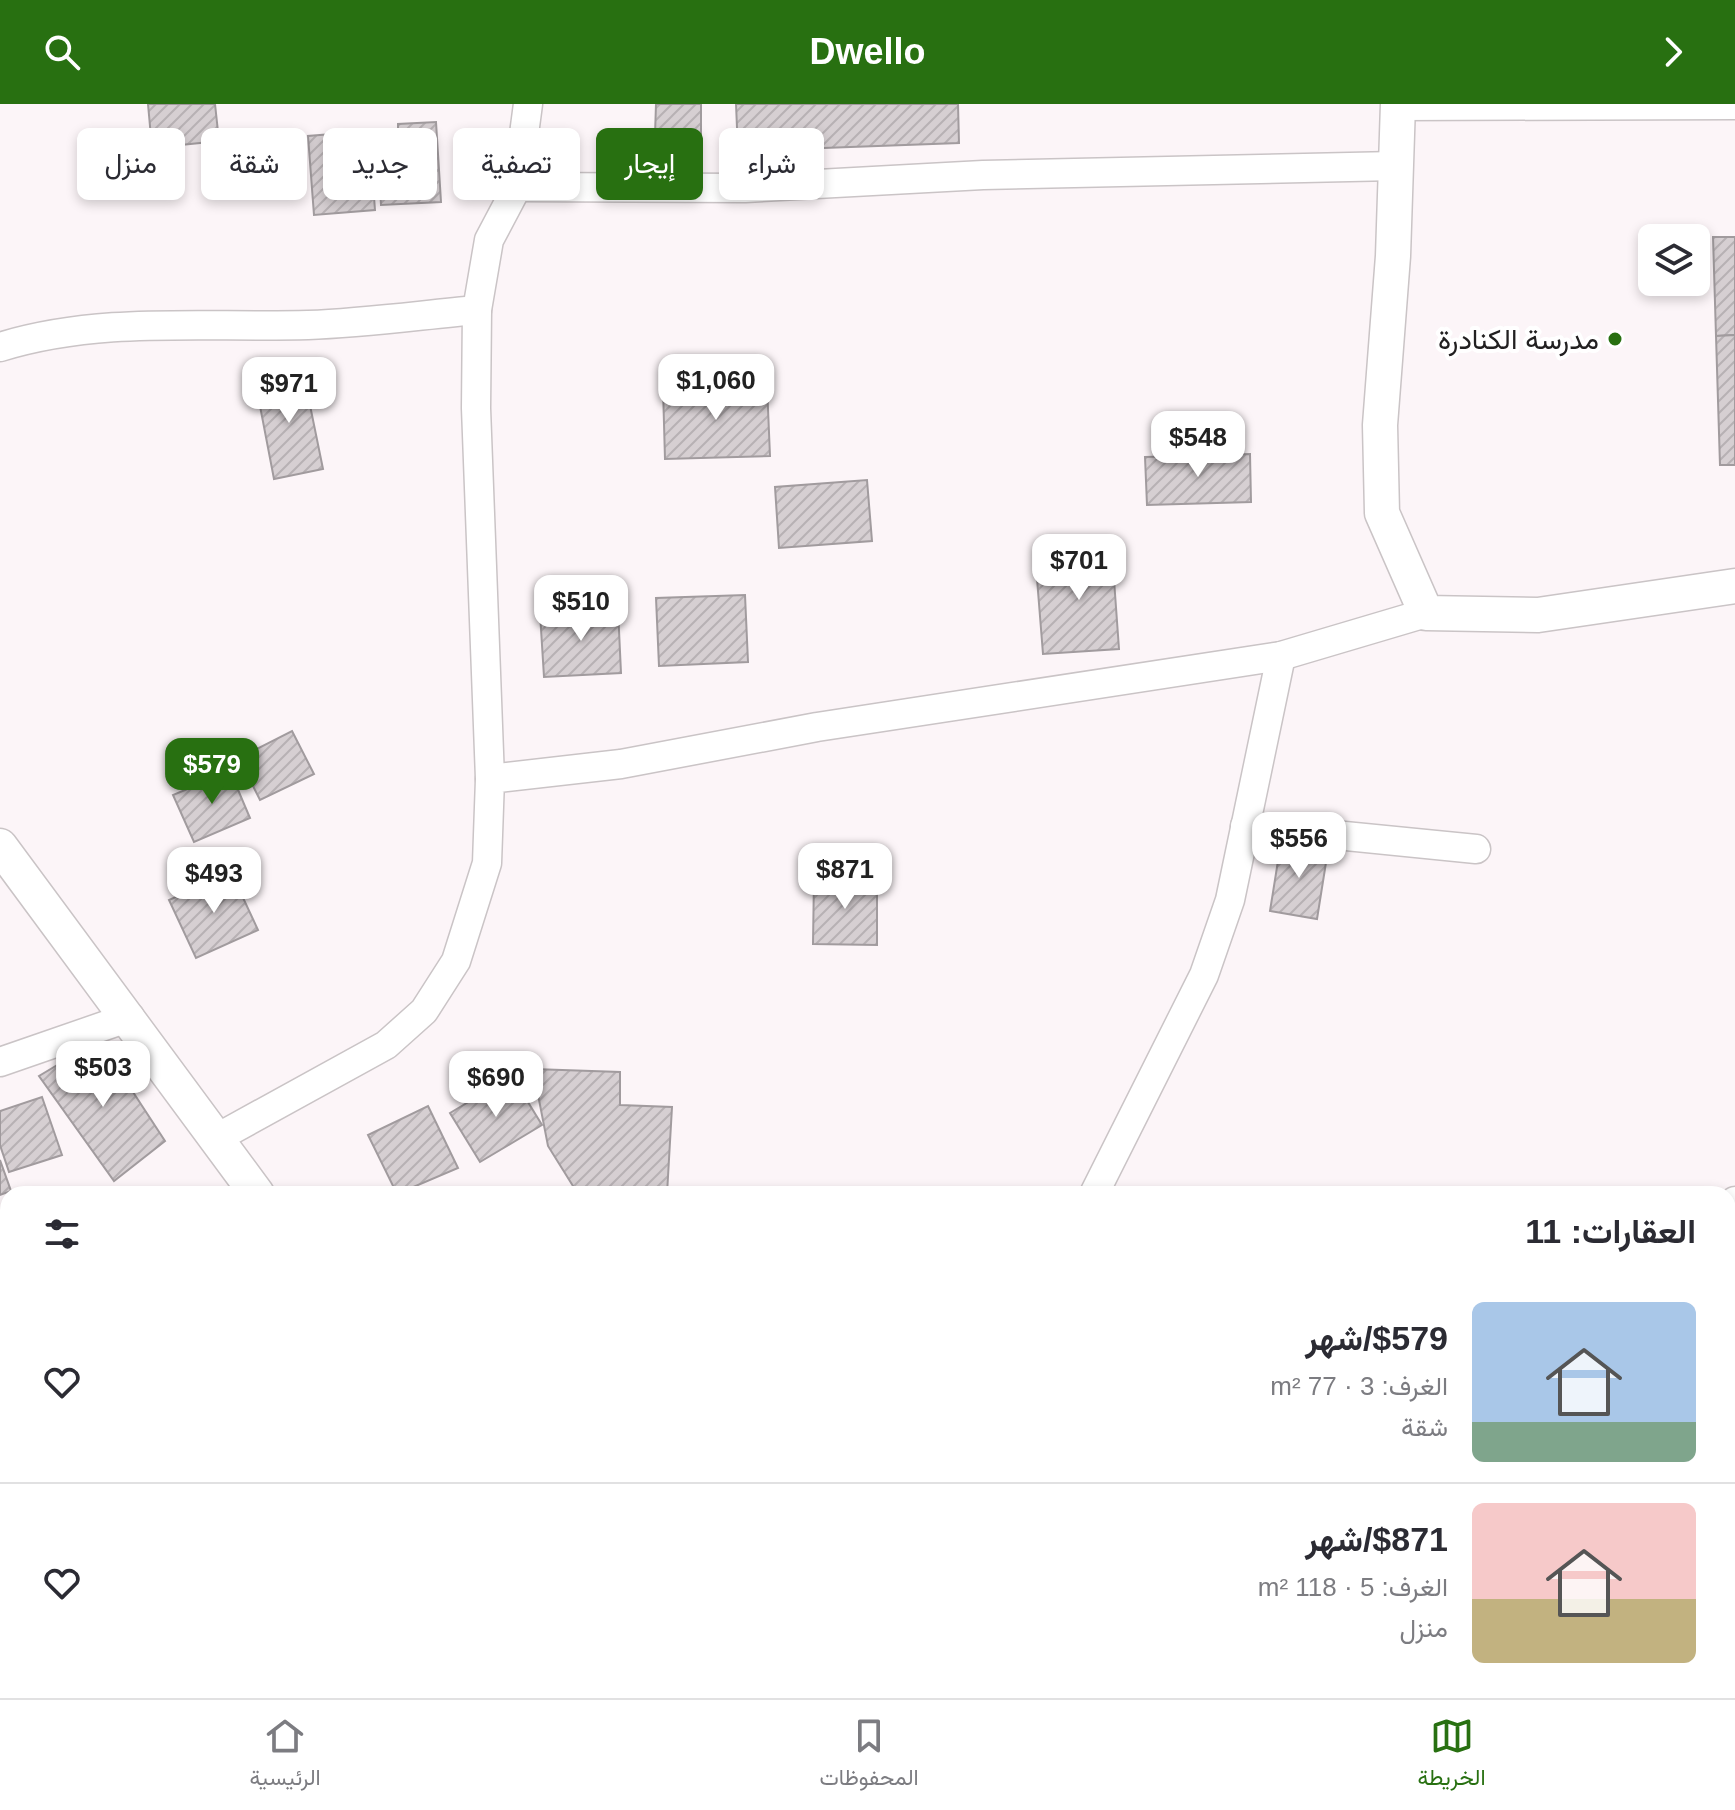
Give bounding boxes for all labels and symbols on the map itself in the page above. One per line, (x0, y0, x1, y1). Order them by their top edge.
place label: مدرسة الكنادرة (1438, 324, 1599, 357)
marker: مدرسة الكنادرة (1606, 330, 1624, 348)
pin: $1,060 (651, 354, 781, 422)
pin: $971 (242, 357, 336, 425)
pin: $548 (1151, 411, 1245, 479)
pin: $701 (1032, 534, 1126, 602)
pin: $510 (534, 575, 628, 643)
pin: $579 (165, 738, 259, 806)
pin: $556 (1252, 812, 1346, 880)
pin: $871 (798, 843, 892, 911)
pin: $493 (167, 847, 261, 915)
pin: $503 (56, 1041, 150, 1109)
pin: $690 (449, 1051, 543, 1119)

